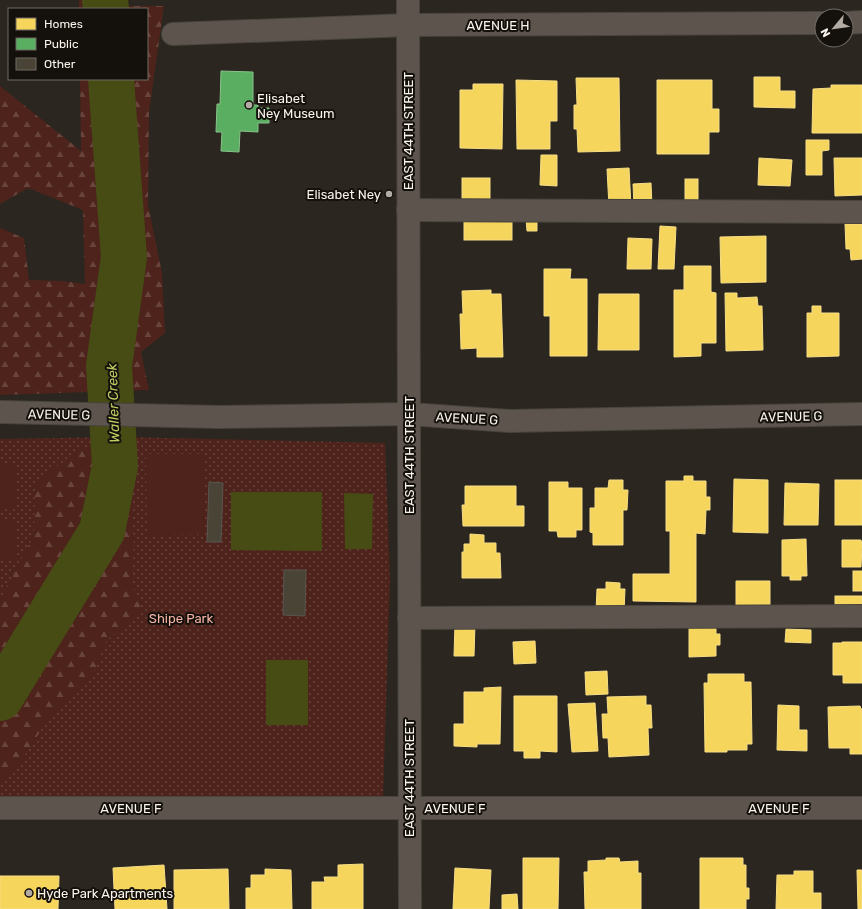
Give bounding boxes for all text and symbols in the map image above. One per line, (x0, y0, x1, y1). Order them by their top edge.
legend (8, 8, 148, 80)
north arrow (814, 8, 854, 48)
text: Homes (44, 17, 83, 31)
street label: AVENUE H (467, 18, 529, 33)
text: N (818, 26, 833, 39)
text: Public (44, 37, 79, 51)
text: Other (44, 57, 76, 71)
street label: EAST 44TH STREET (401, 72, 416, 190)
place label: Elisabet Ney Museum (257, 91, 335, 121)
marker: Elisabet Ney Museum (244, 100, 254, 110)
place label: Elisabet Ney (307, 187, 381, 202)
marker: Elisabet Ney (384, 189, 394, 199)
water label: Waller Creek (104, 362, 123, 443)
street label: EAST 44TH STREET (402, 396, 417, 514)
street label: AVENUE G (28, 406, 91, 423)
street label: AVENUE G (760, 408, 823, 425)
street label: AVENUE G (435, 409, 499, 428)
park label: Shipe Park (149, 611, 213, 626)
street label: EAST 44TH STREET (402, 719, 417, 837)
street label: AVENUE F (100, 801, 162, 816)
street label: AVENUE F (424, 801, 486, 816)
street label: AVENUE F (748, 801, 810, 816)
place label: Hyde Park Apartments (37, 886, 174, 901)
marker: Hyde Park Apartments (24, 888, 34, 898)

